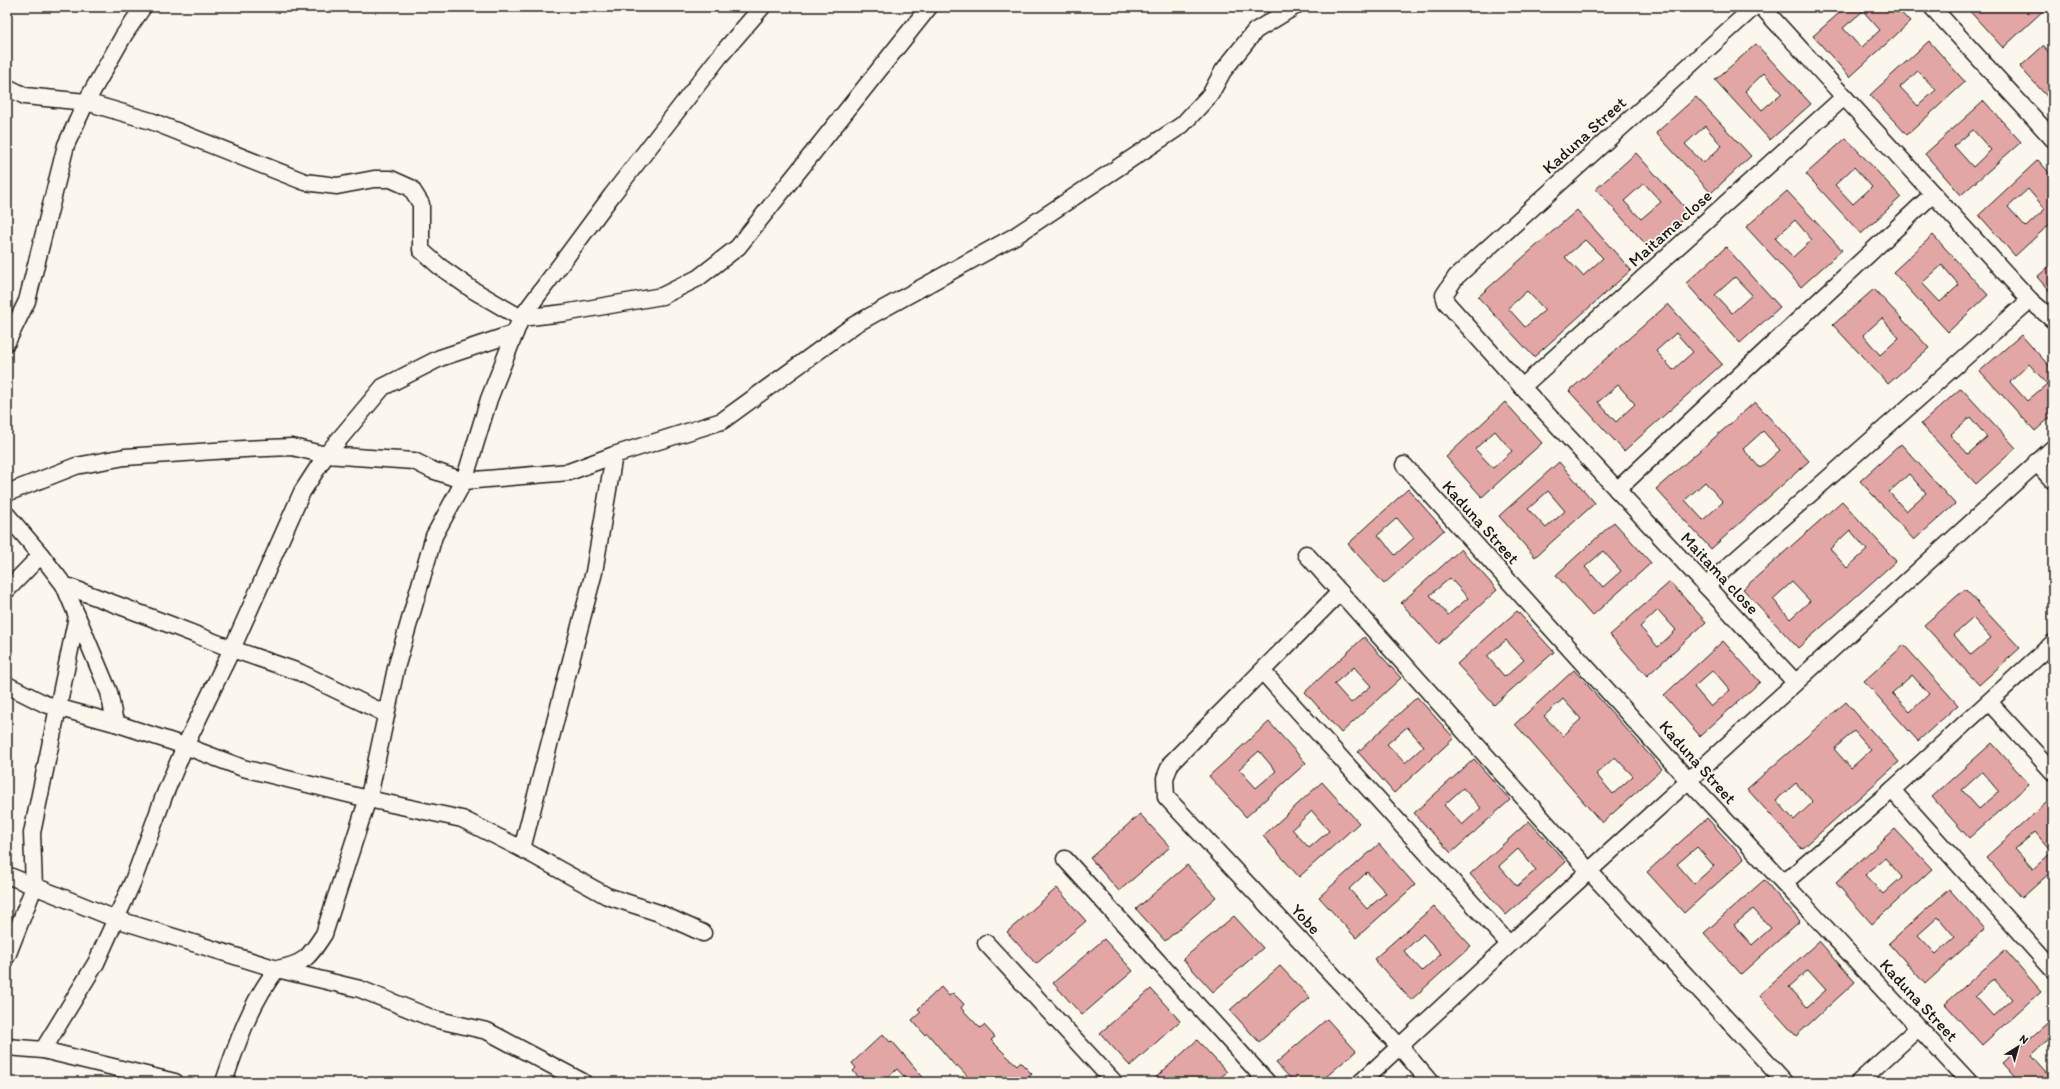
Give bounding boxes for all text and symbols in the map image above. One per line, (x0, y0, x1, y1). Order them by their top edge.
street label: Kaduna Street (1538, 92, 1630, 178)
street label: Maitama close (1624, 185, 1716, 271)
street label: Kaduna Street (1438, 476, 1524, 568)
street label: Maitama close (1677, 528, 1763, 618)
street label: Kaduna Street (1655, 716, 1741, 808)
street label: Yobe (1287, 900, 1325, 938)
street label: Kaduna Street (1876, 955, 1963, 1046)
north arrow (1998, 1027, 2038, 1067)
text: N (2017, 1032, 2031, 1047)

